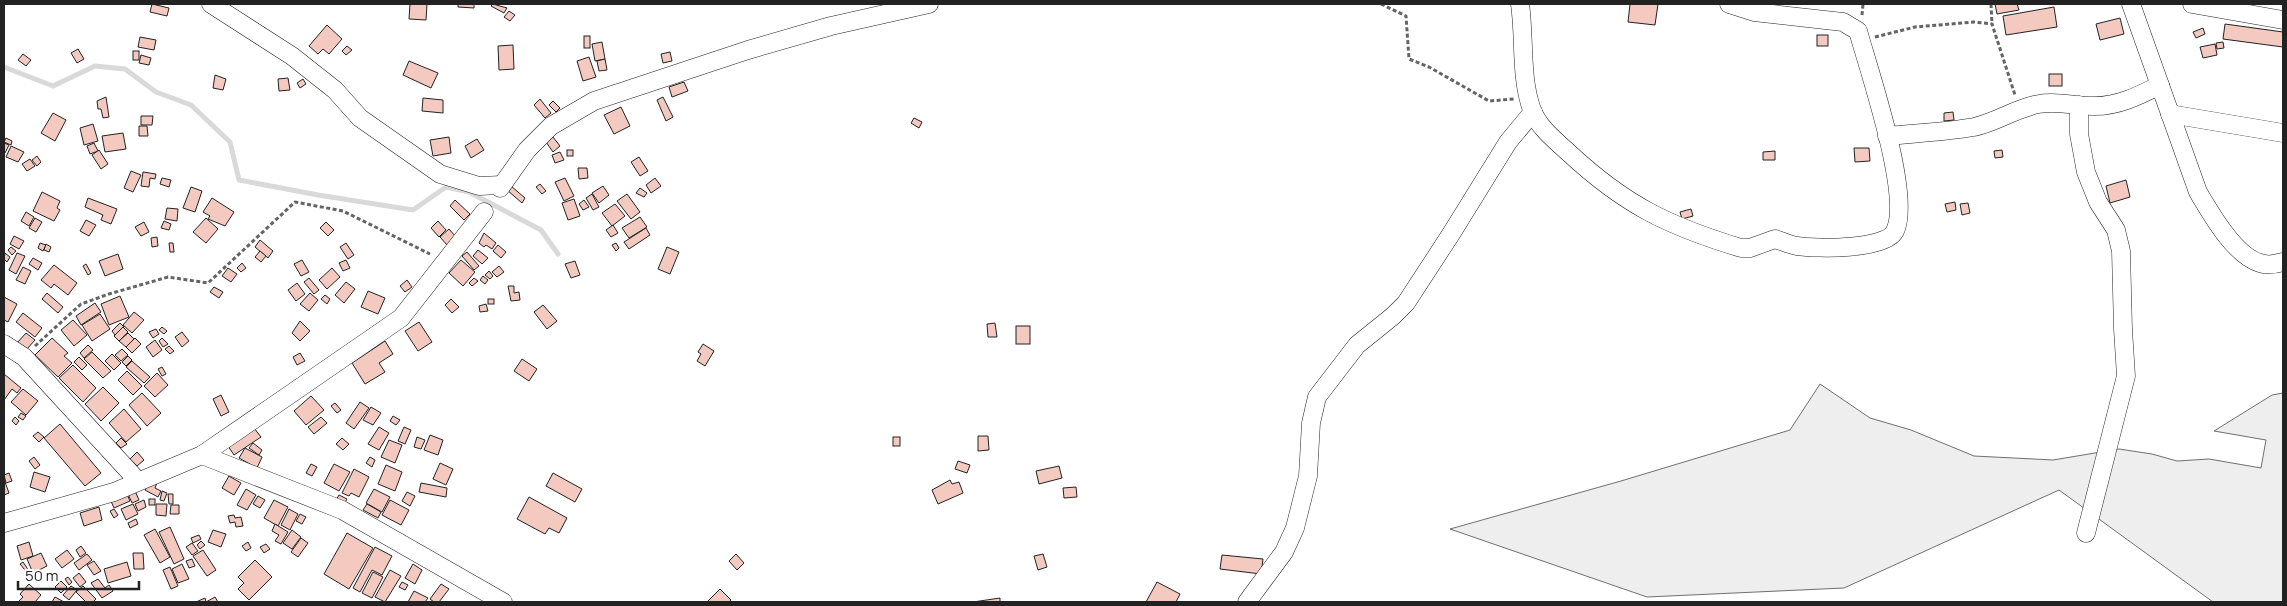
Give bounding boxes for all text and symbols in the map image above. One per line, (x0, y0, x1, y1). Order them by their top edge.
scale bar (18, 558, 139, 590)
text: 50 m (25, 565, 59, 586)

